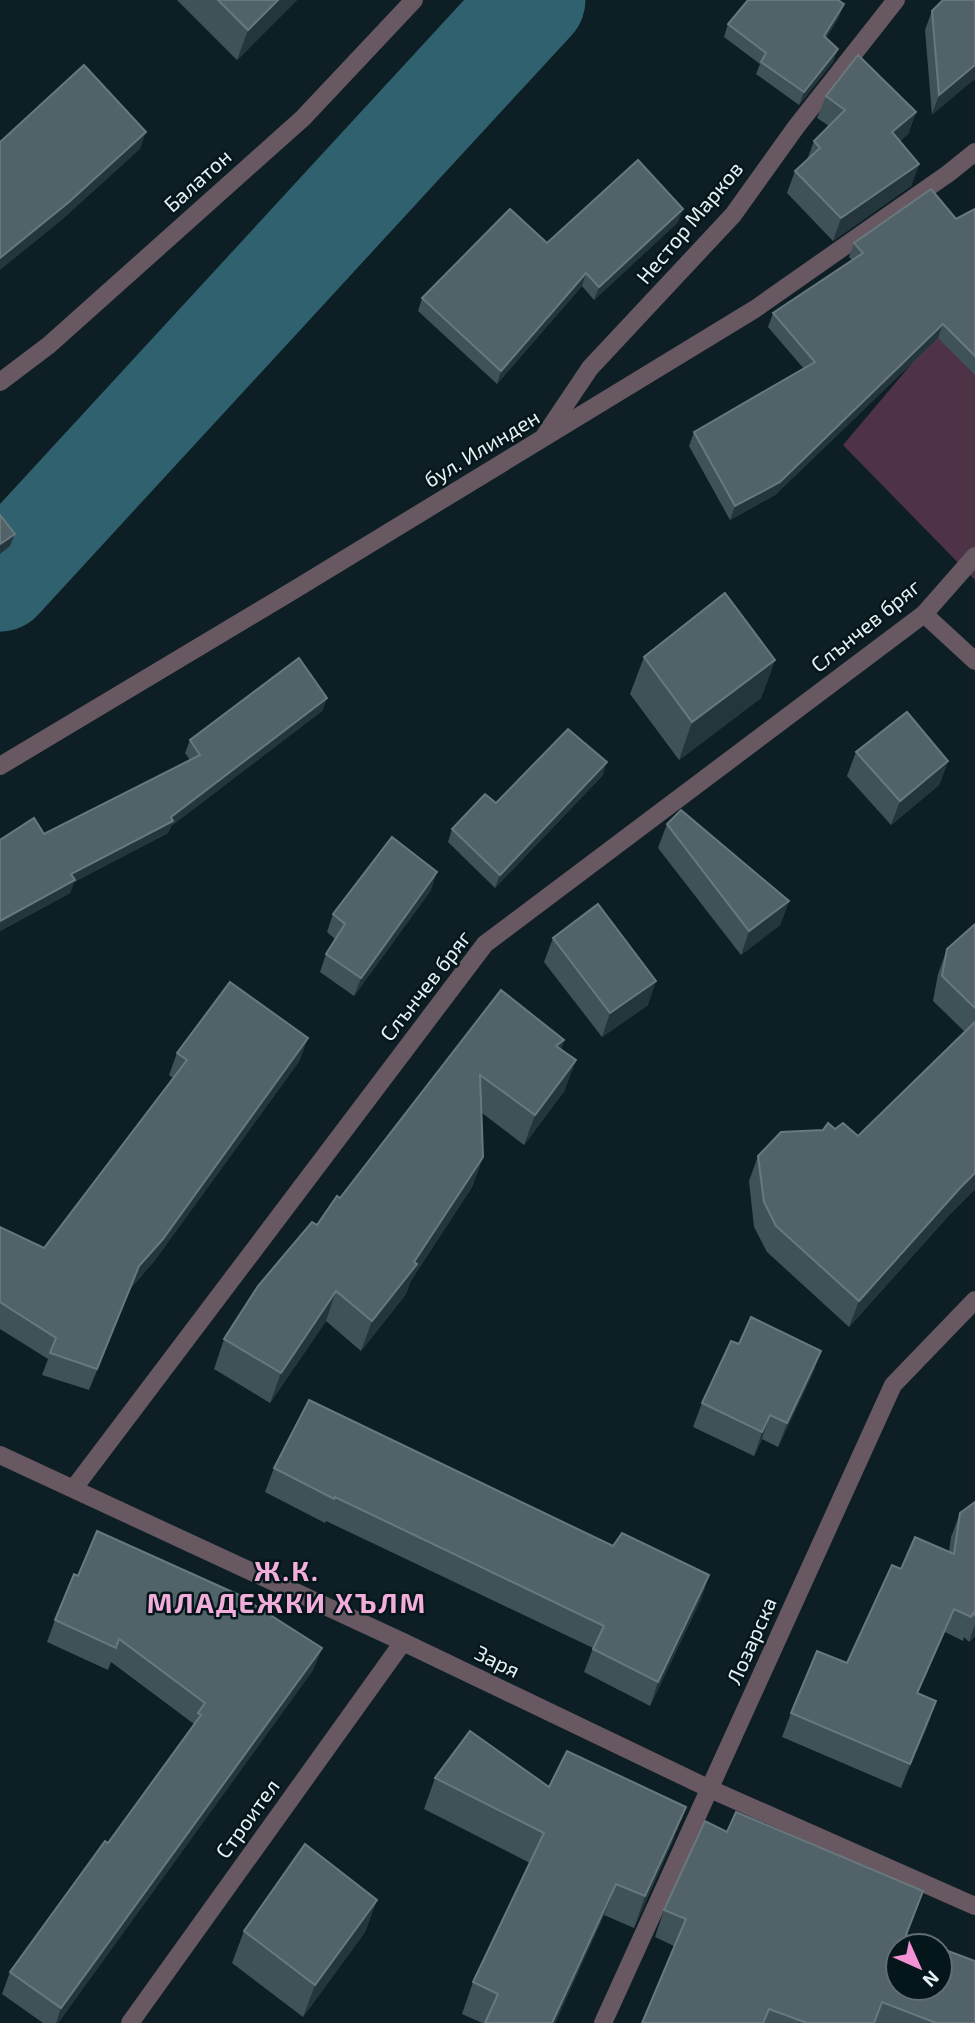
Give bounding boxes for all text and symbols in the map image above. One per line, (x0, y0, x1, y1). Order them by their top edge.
street label: Балатон (158, 143, 236, 217)
street label: Нестор Марков (630, 156, 747, 288)
street label: бул. Илинден (419, 403, 544, 493)
street label: Слънчев бряг (805, 573, 925, 677)
street label: Слънчев бряг (374, 925, 476, 1045)
district label: Ж.К. МЛАДЕЖКИ ХЪЛМ (147, 1553, 427, 1619)
street label: Лозарска (720, 1593, 781, 1688)
street label: Заря (471, 1639, 524, 1682)
street label: Строител (210, 1774, 284, 1863)
north arrow (884, 1932, 954, 2002)
text: N (918, 1966, 944, 1992)

